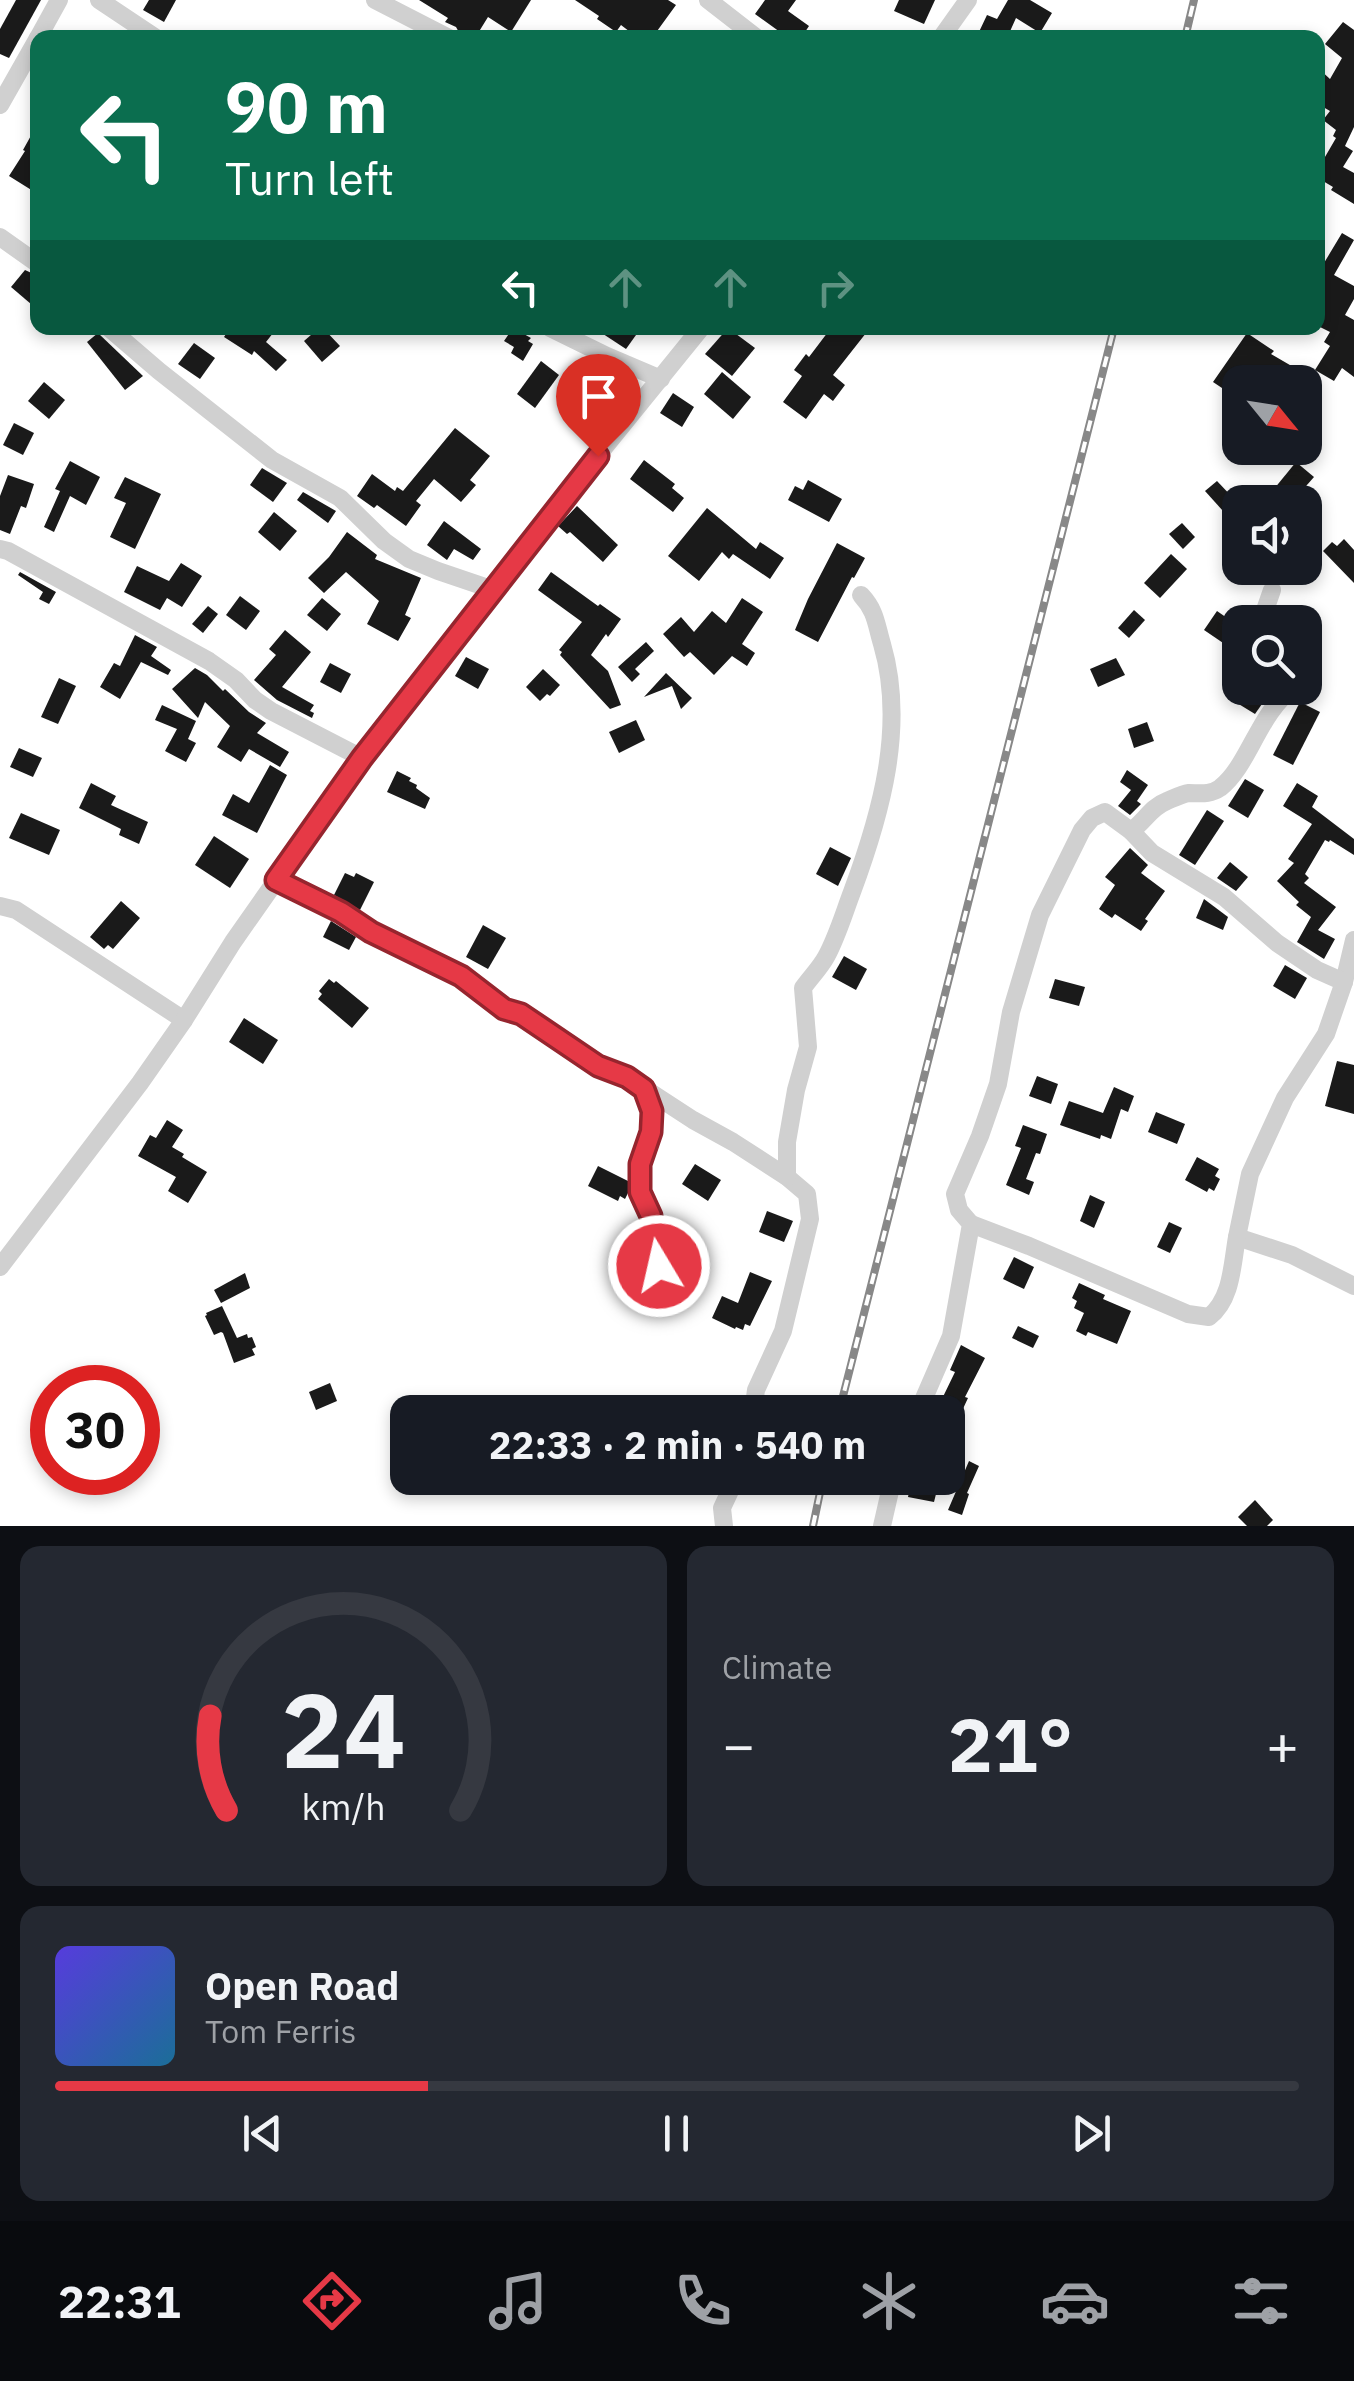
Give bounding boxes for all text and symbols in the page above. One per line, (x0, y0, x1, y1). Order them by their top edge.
text: 90 m (225, 61, 388, 152)
icon: left (60, 70, 190, 200)
text: Turn left (225, 149, 394, 207)
icon: left (493, 260, 548, 315)
icon: ahead (598, 260, 653, 315)
icon: ahead (703, 260, 758, 315)
icon: right (808, 260, 863, 315)
pin (556, 354, 641, 457)
north arrow (1222, 365, 1322, 465)
map controls (1222, 365, 1322, 705)
icon: arrive (571, 369, 626, 424)
button: sound (1222, 485, 1322, 585)
button: search (1222, 605, 1322, 705)
position arrow (607, 1214, 711, 1318)
speed limit sign: 30 (30, 1365, 160, 1495)
text: 22:33 · 2 min · 540 m (489, 1420, 866, 1469)
text: Climate (722, 1646, 832, 1688)
text: 24 (281, 1661, 406, 1797)
text: 21° (948, 1695, 1073, 1793)
text: − (722, 1709, 755, 1780)
text: + (1266, 1709, 1299, 1780)
text: km/h (301, 1783, 386, 1830)
text: Open Road (205, 1961, 399, 2010)
text: Tom Ferris (205, 2010, 356, 2052)
icon: previous (235, 2106, 290, 2161)
icon: pause (649, 2106, 704, 2161)
icon: next (1064, 2106, 1119, 2161)
icon: directions (297, 2266, 367, 2336)
icon: music (483, 2266, 553, 2336)
icon: phone (668, 2266, 738, 2336)
icon: climate (854, 2266, 924, 2336)
icon: car (1040, 2266, 1110, 2336)
icon: filters (1226, 2266, 1296, 2336)
text: 22:31 (58, 2272, 181, 2330)

